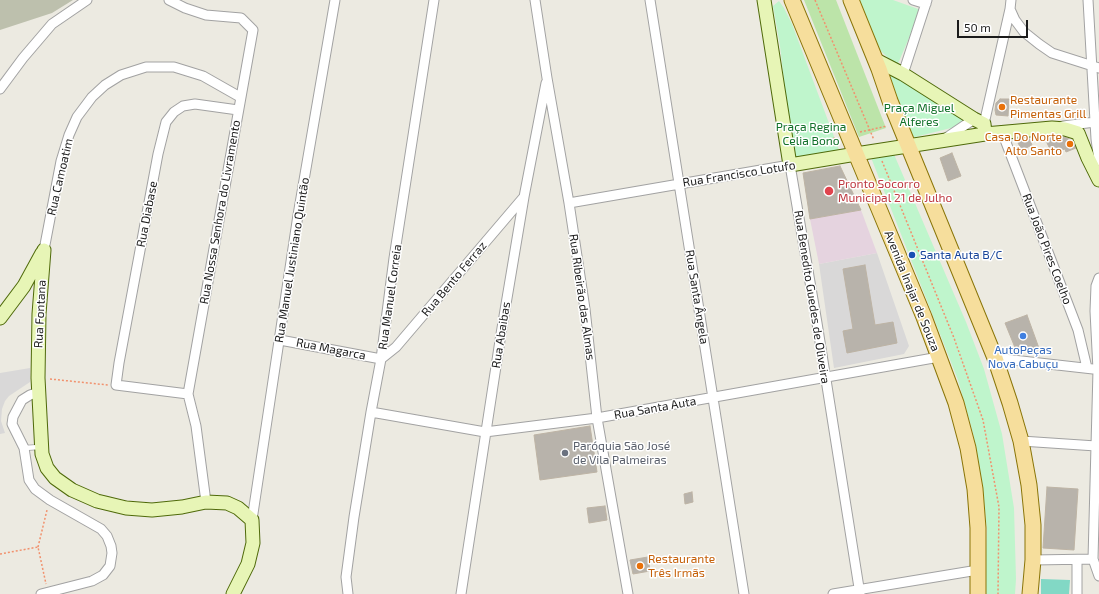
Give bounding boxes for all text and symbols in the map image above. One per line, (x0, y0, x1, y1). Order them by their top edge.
scale bar (959, 12, 1030, 38)
text: 50 m (964, 20, 991, 34)
place label: Restaurante Pimentas Grill (1010, 93, 1086, 121)
park label: Praça Miguel Alferes (884, 101, 954, 129)
marker: Restaurante Pimentas Grill (997, 102, 1007, 112)
street label: Rua Nossa Senhora do Livramento (197, 119, 243, 305)
park label: Praça Regina Celia Bono (776, 120, 846, 148)
place label: Casa Do Norte Alto Santo (985, 130, 1062, 158)
street label: Rua Camoatim (44, 137, 76, 217)
marker: Casa Do Norte Alto Santo (1065, 139, 1075, 149)
street label: Rua Francisco Lotufo (682, 158, 796, 190)
street label: Rua Manuel Justiniano Quintão (272, 176, 312, 344)
place label: Pronto Socorro Municipal 21 de Julho (838, 177, 952, 205)
street label: Rua Diabase (134, 180, 160, 248)
marker: Pronto Socorro Municipal 21 de Julho (823, 185, 835, 197)
street label: Rua João Pires Coelho (1019, 191, 1075, 307)
street label: Rua Benedito Guedes de Oliveira (791, 209, 833, 385)
street label: Avenida Inajar de Souza (881, 229, 943, 353)
street label: Rua Ribeirão das Almas (566, 233, 598, 361)
street label: Rua Bento Ferraz (418, 239, 490, 319)
street label: Rua Manuel Correia (375, 243, 405, 351)
place label: Santa Auta B/C (920, 248, 1002, 262)
street label: Rua Santa Ângela (682, 249, 712, 345)
marker: Santa Auta B/C (907, 250, 917, 260)
street label: Rua Fontana (31, 280, 49, 348)
street label: Rua Abaibas (489, 301, 513, 369)
marker: AutoPeças Nova Cabuçu (1018, 331, 1028, 341)
street label: Rua Magarca (295, 335, 367, 363)
place label: AutoPeças Nova Cabuçu (988, 343, 1058, 371)
street label: Rua Santa Auta (613, 394, 697, 422)
place label: Paróquia São José de Vila Palmeiras (573, 439, 670, 467)
marker: Paróquia São José de Vila Palmeiras (560, 448, 570, 458)
place label: Restaurante Três Irmãs (648, 552, 715, 580)
marker: Restaurante Três Irmãs (635, 561, 645, 571)

